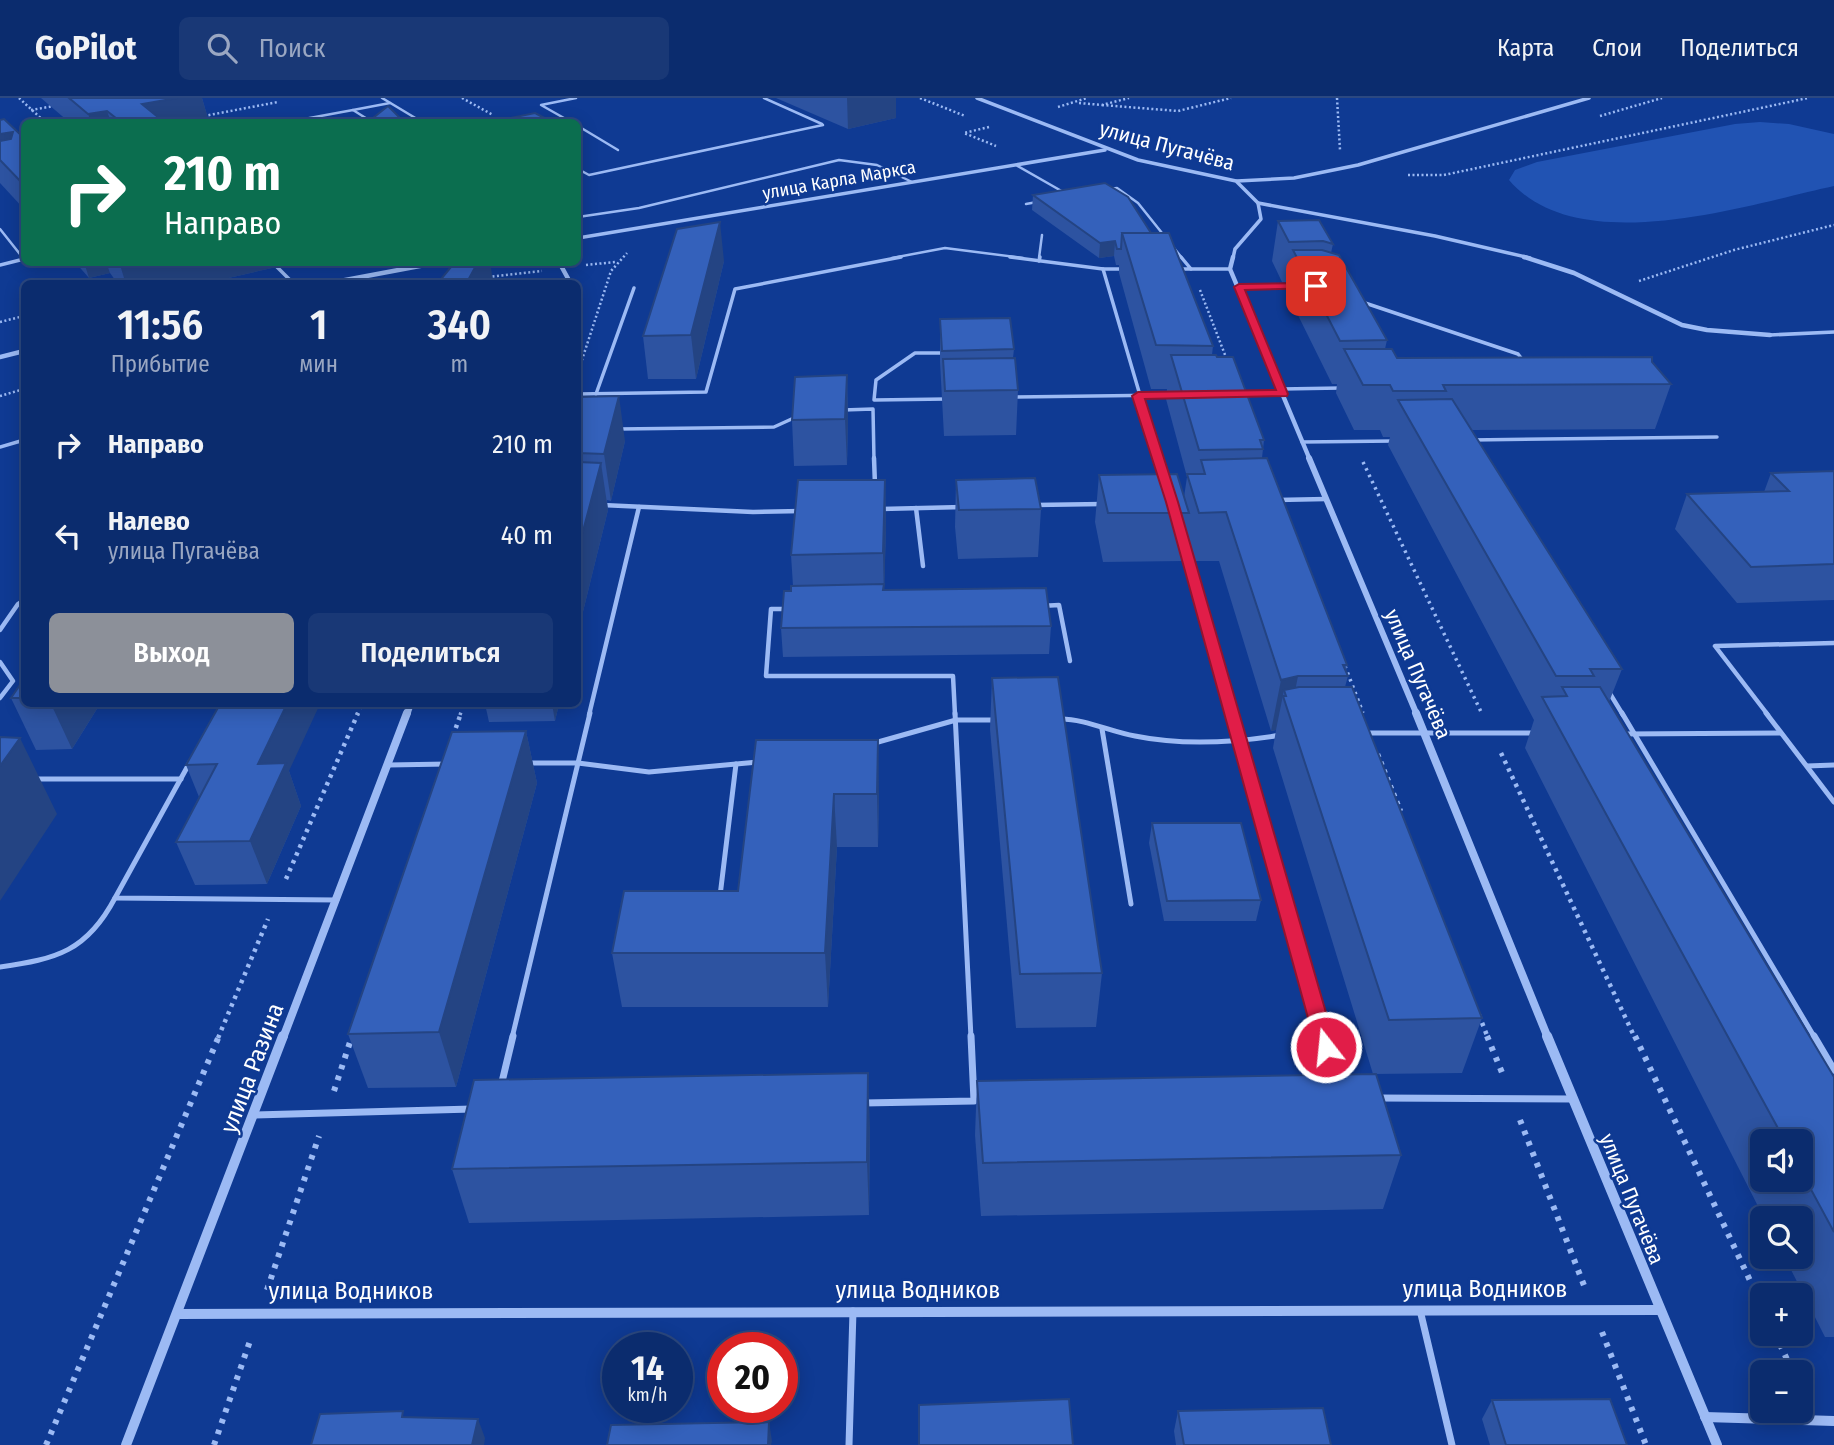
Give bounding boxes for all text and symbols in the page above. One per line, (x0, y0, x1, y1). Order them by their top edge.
search box (179, 17, 669, 80)
text: GoPilot (35, 28, 137, 68)
icon: search (203, 29, 241, 67)
text: Поиск (259, 33, 325, 64)
text: Карта (1497, 34, 1554, 62)
text: Слои (1592, 34, 1642, 62)
text: Поделиться (1680, 34, 1799, 62)
street label: улица Пугачёва (1097, 116, 1237, 176)
text: 210 m (164, 144, 281, 203)
icon: right (49, 147, 140, 238)
street label: улица Карла Маркса (761, 156, 917, 204)
text: Направо (164, 204, 281, 242)
pin (1286, 256, 1346, 316)
icon: arrive (1297, 267, 1335, 305)
text: 11:56 (117, 300, 203, 350)
text: 1 (310, 300, 327, 350)
text: 340 (428, 300, 491, 350)
text: Прибытие (111, 350, 210, 378)
text: мин (299, 350, 338, 378)
text: m (451, 350, 468, 378)
icon: right (49, 426, 87, 464)
text: Направо (108, 429, 204, 460)
text: 210 m (492, 429, 553, 460)
text: Налево (108, 506, 190, 537)
icon: left (49, 517, 87, 555)
text: 40 m (501, 520, 553, 551)
text: улица Пугачёва (108, 537, 260, 565)
street label: улица Пугачёва (1379, 605, 1457, 743)
button: Выход (49, 613, 294, 693)
button: Поделиться (308, 613, 553, 693)
street label: улица Разина (214, 999, 290, 1137)
position arrow (1289, 1010, 1363, 1084)
map controls (1750, 1129, 1813, 1423)
button: sound (1750, 1129, 1813, 1192)
street label: улица Пугачёва (1594, 1130, 1670, 1268)
button: search (1750, 1206, 1813, 1269)
street label: улица Водников (1403, 1275, 1567, 1303)
street label: улица Водников (836, 1276, 1000, 1304)
street label: улица Водников (269, 1277, 433, 1305)
button: + (1750, 1283, 1813, 1346)
speed limit sign: 20 (707, 1332, 798, 1423)
text: 14 (631, 1347, 664, 1389)
button: − (1750, 1360, 1813, 1423)
text: km/h (627, 1384, 668, 1406)

